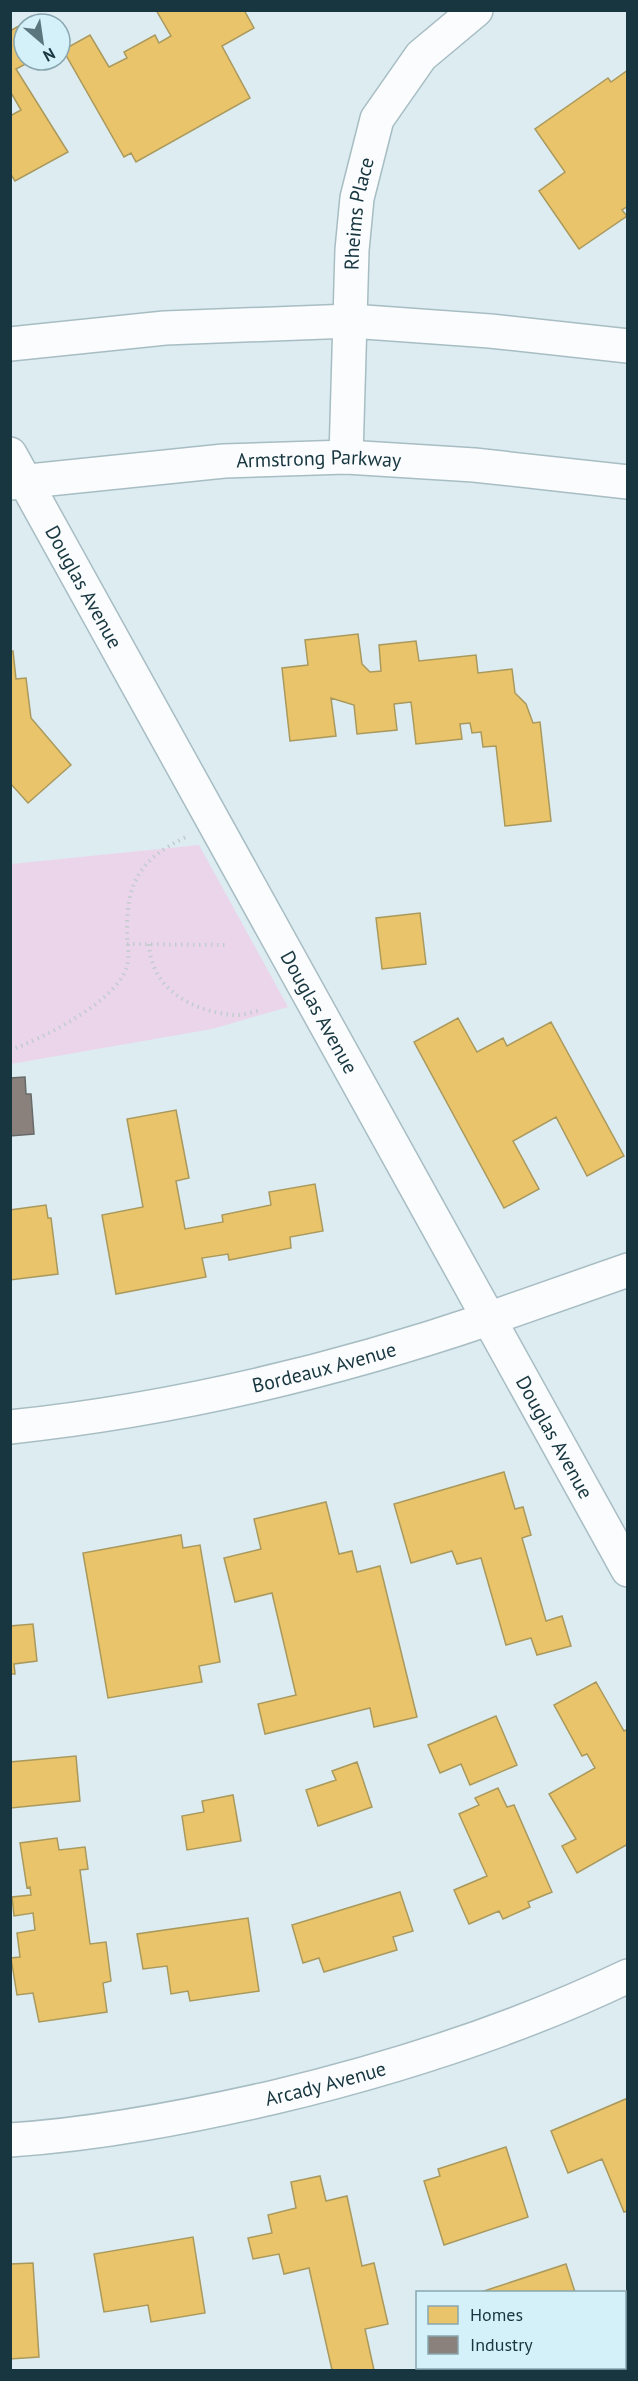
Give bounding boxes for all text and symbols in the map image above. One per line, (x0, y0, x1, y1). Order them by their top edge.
north arrow (12, 12, 72, 72)
text: N (40, 44, 59, 66)
street label: Rheims Place (338, 154, 380, 271)
street label: Armstrong Parkway (236, 444, 403, 474)
street label: Douglas Avenue (39, 521, 128, 653)
street label: Douglas Avenue (275, 946, 364, 1078)
street label: Bordeaux Avenue (250, 1336, 399, 1399)
street label: Douglas Avenue (510, 1371, 599, 1503)
street label: Arcady Avenue (263, 2055, 389, 2112)
legend (416, 2291, 626, 2369)
text: Homes (470, 2303, 523, 2326)
text: Industry (470, 2333, 533, 2356)

